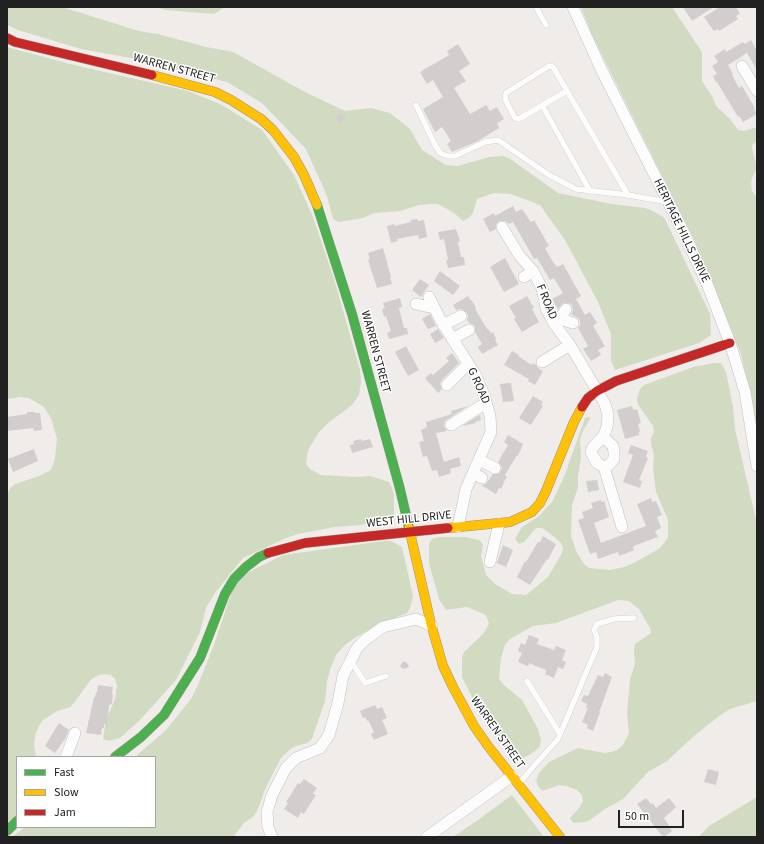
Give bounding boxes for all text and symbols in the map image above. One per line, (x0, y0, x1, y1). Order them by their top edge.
street label: WARREN STREET (131, 51, 217, 87)
street label: HERITAGE HILLS DRIVE (650, 177, 712, 285)
street label: F ROAD (532, 282, 560, 322)
street label: WARREN STREET (357, 309, 393, 395)
street label: G ROAD (464, 366, 492, 406)
street label: WEST HILL DRIVE (366, 508, 452, 532)
street label: WARREN STREET (467, 694, 527, 772)
legend (16, 756, 156, 828)
text: Fast (54, 764, 74, 781)
text: Slow (54, 784, 79, 801)
scale bar (620, 802, 686, 828)
text: Jam (54, 804, 76, 821)
text: 50 m (625, 808, 649, 825)

